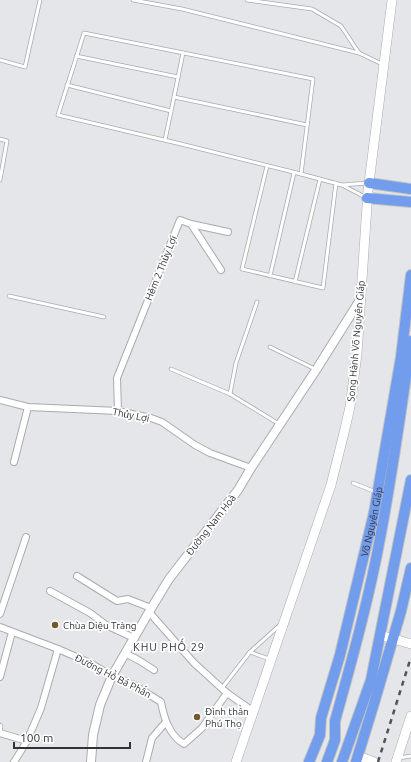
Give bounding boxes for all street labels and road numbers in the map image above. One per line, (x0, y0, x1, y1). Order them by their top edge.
street label: Hẻm 2 Thủy Lợi (143, 234, 180, 302)
street label: Song Hành Võ Nguyên Giáp (345, 280, 367, 402)
street label: Thủy Lợi (111, 406, 150, 425)
street label: Võ Nguyên Giáp (358, 486, 384, 558)
street label: Đường Nam Hoà (184, 493, 238, 557)
street label: Đường Hồ Bá Phấn (73, 651, 154, 700)

